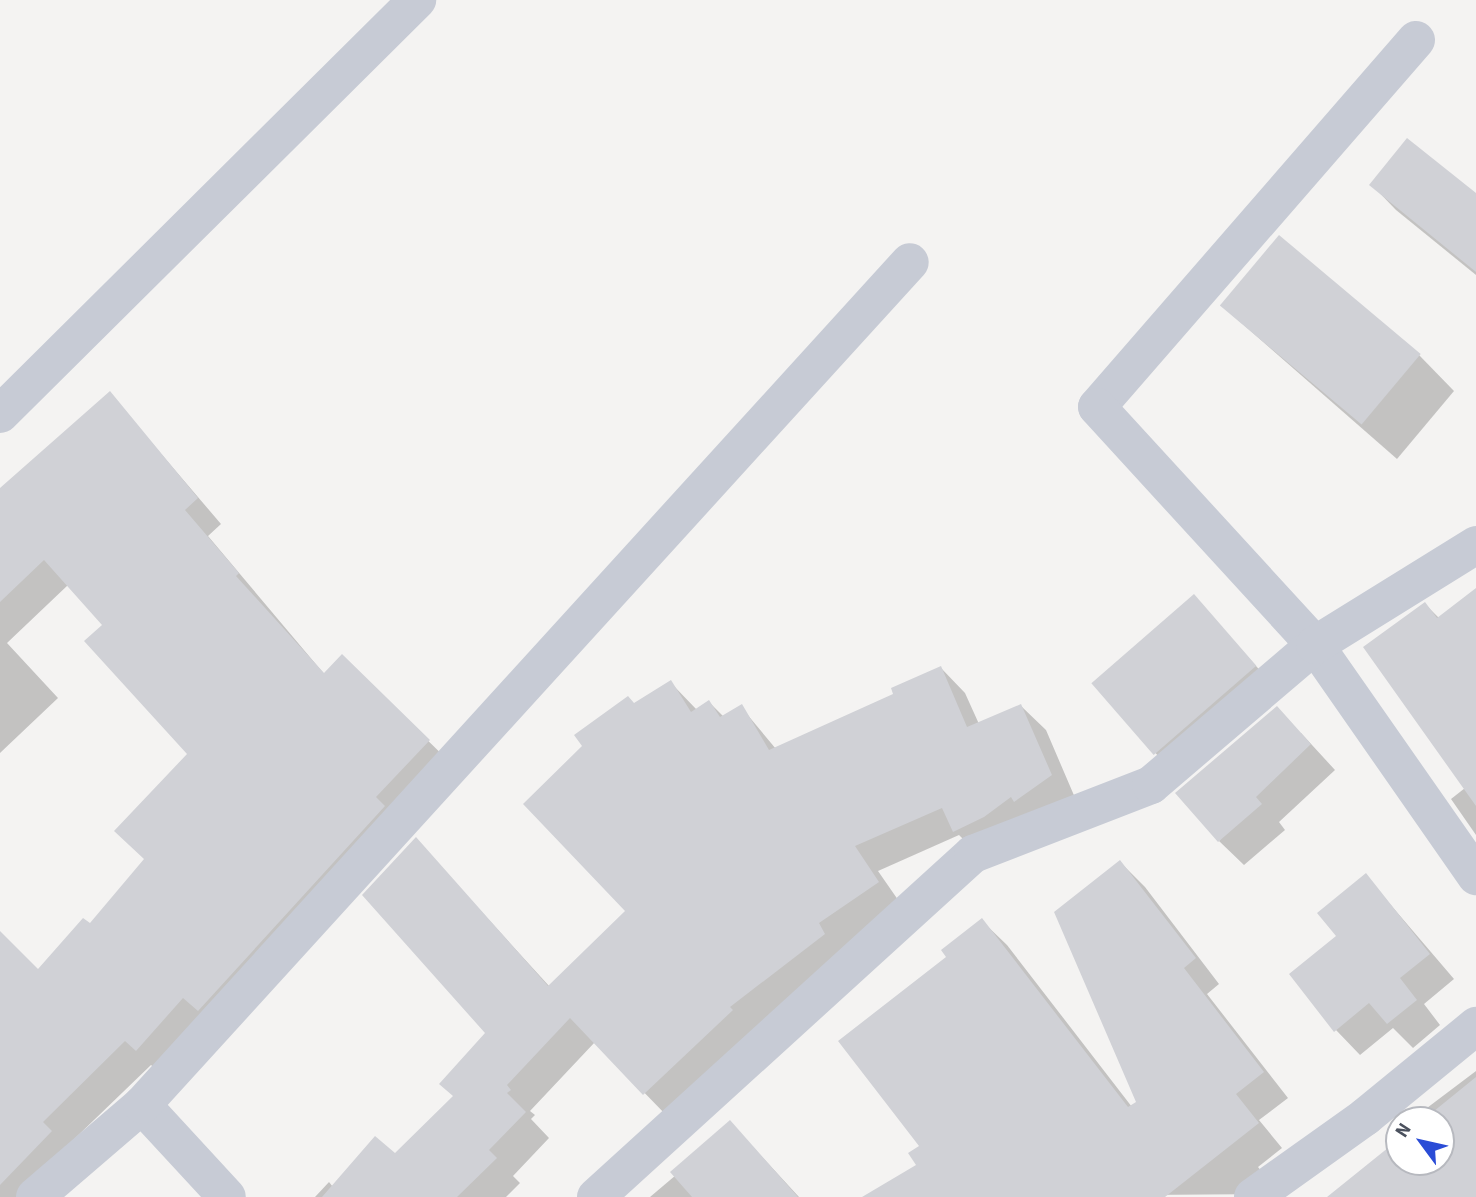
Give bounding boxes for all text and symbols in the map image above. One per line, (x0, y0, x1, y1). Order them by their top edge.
north arrow (1385, 1106, 1455, 1176)
text: N (1389, 1118, 1418, 1143)

